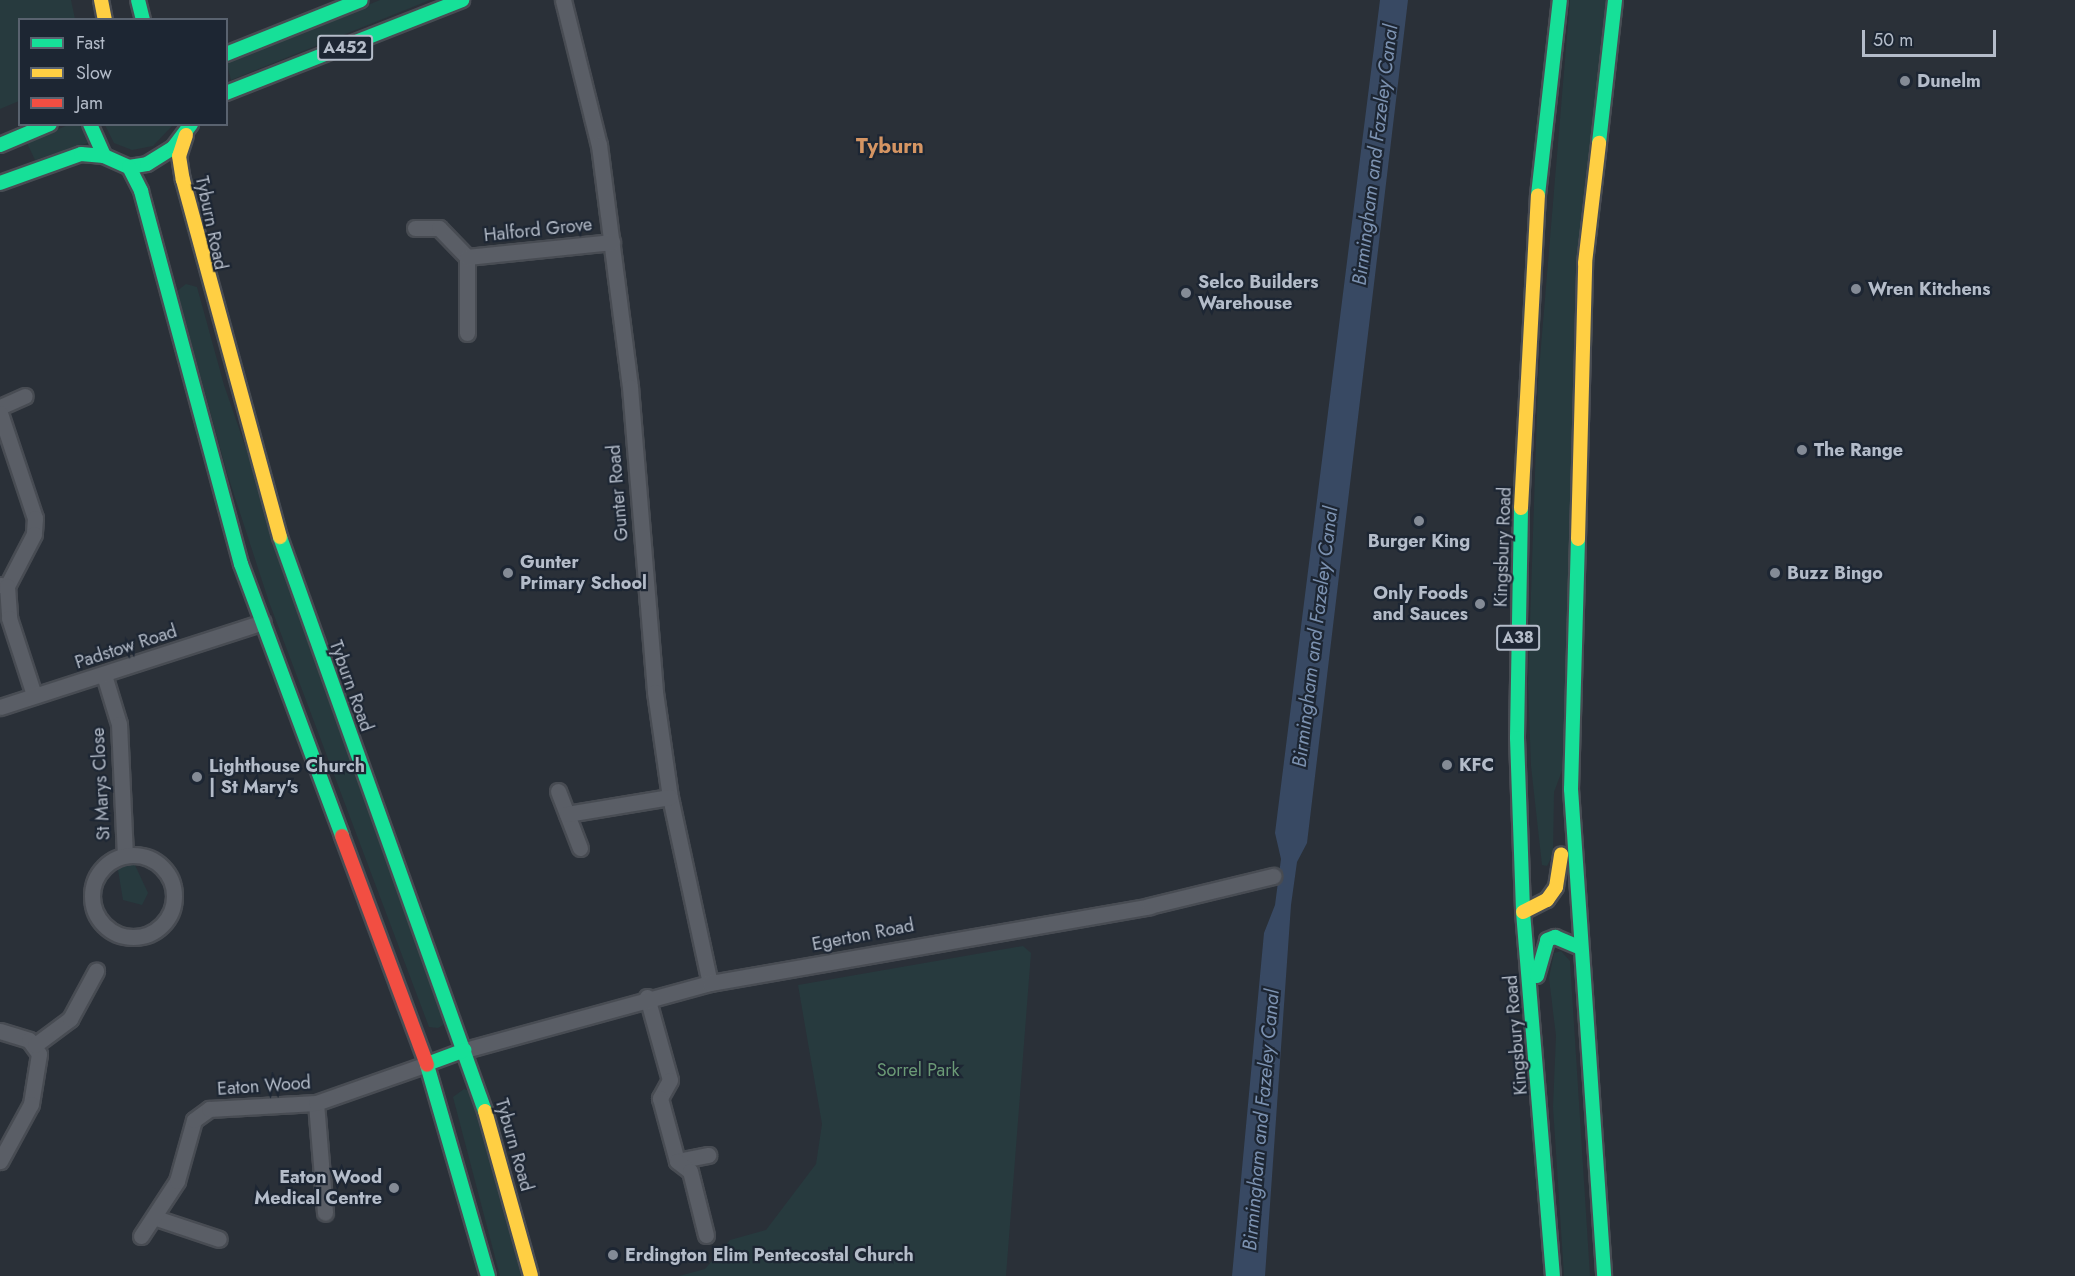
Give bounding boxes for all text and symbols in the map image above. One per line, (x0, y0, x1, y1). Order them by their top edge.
legend (18, 18, 228, 126)
scale bar (1865, 18, 1998, 56)
water label: Birmingham and Fazeley Canal (1347, 23, 1403, 287)
text: 50 m (1873, 27, 1913, 53)
text: Fast (76, 30, 105, 56)
road number: A452 (316, 35, 374, 61)
text: Slow (76, 60, 112, 86)
place label: Dunelm (1917, 70, 1981, 92)
marker: Dunelm (1898, 74, 1912, 88)
text: Jam (76, 90, 103, 116)
district label: Tyburn (856, 133, 924, 159)
street label: Tyburn Road (191, 174, 231, 272)
street label: Halford Grove (483, 214, 593, 246)
place label: Selco Builders Warehouse (1198, 272, 1318, 314)
place label: Wren Kitchens (1868, 278, 1990, 300)
marker: Wren Kitchens (1849, 282, 1863, 296)
marker: Selco Builders Warehouse (1179, 286, 1193, 300)
place label: The Range (1814, 439, 1903, 461)
marker: The Range (1795, 443, 1809, 457)
street label: Gunter Road (603, 444, 633, 542)
street label: Kingsbury Road (1490, 486, 1516, 608)
water label: Birmingham and Fazeley Canal (1287, 505, 1343, 769)
marker: Burger King (1412, 514, 1426, 528)
place label: Burger King (1368, 530, 1470, 552)
place label: Gunter Primary School (520, 552, 647, 594)
place label: Buzz Bingo (1787, 562, 1883, 584)
marker: Gunter Primary School (501, 566, 515, 580)
marker: Buzz Bingo (1768, 566, 1782, 580)
place label: Only Foods and Sauces (1373, 583, 1468, 626)
marker: Only Foods and Sauces (1473, 597, 1487, 611)
street label: Padstow Road (72, 620, 180, 674)
road number: A38 (1496, 625, 1540, 651)
street label: Tyburn Road (325, 638, 377, 734)
street label: St Marys Close (87, 727, 115, 841)
place label: KFC (1459, 754, 1494, 776)
place label: Lighthouse Church | St Mary's (209, 756, 365, 798)
marker: KFC (1440, 758, 1454, 772)
marker: Lighthouse Church | St Mary's (190, 770, 204, 784)
street label: Egerton Road (810, 915, 916, 955)
street label: Kingsbury Road (1500, 974, 1532, 1096)
water label: Birmingham and Fazeley Canal (1238, 988, 1284, 1252)
park label: Sorrel Park (877, 1059, 959, 1081)
street label: Eaton Wood (216, 1072, 312, 1100)
street label: Tyburn Road (490, 1096, 538, 1194)
place label: Eaton Wood Medical Centre (254, 1167, 382, 1210)
marker: Eaton Wood Medical Centre (387, 1181, 401, 1195)
place label: Erdington Elim Pentecostal Church (625, 1244, 914, 1266)
marker: Erdington Elim Pentecostal Church (606, 1248, 620, 1262)

